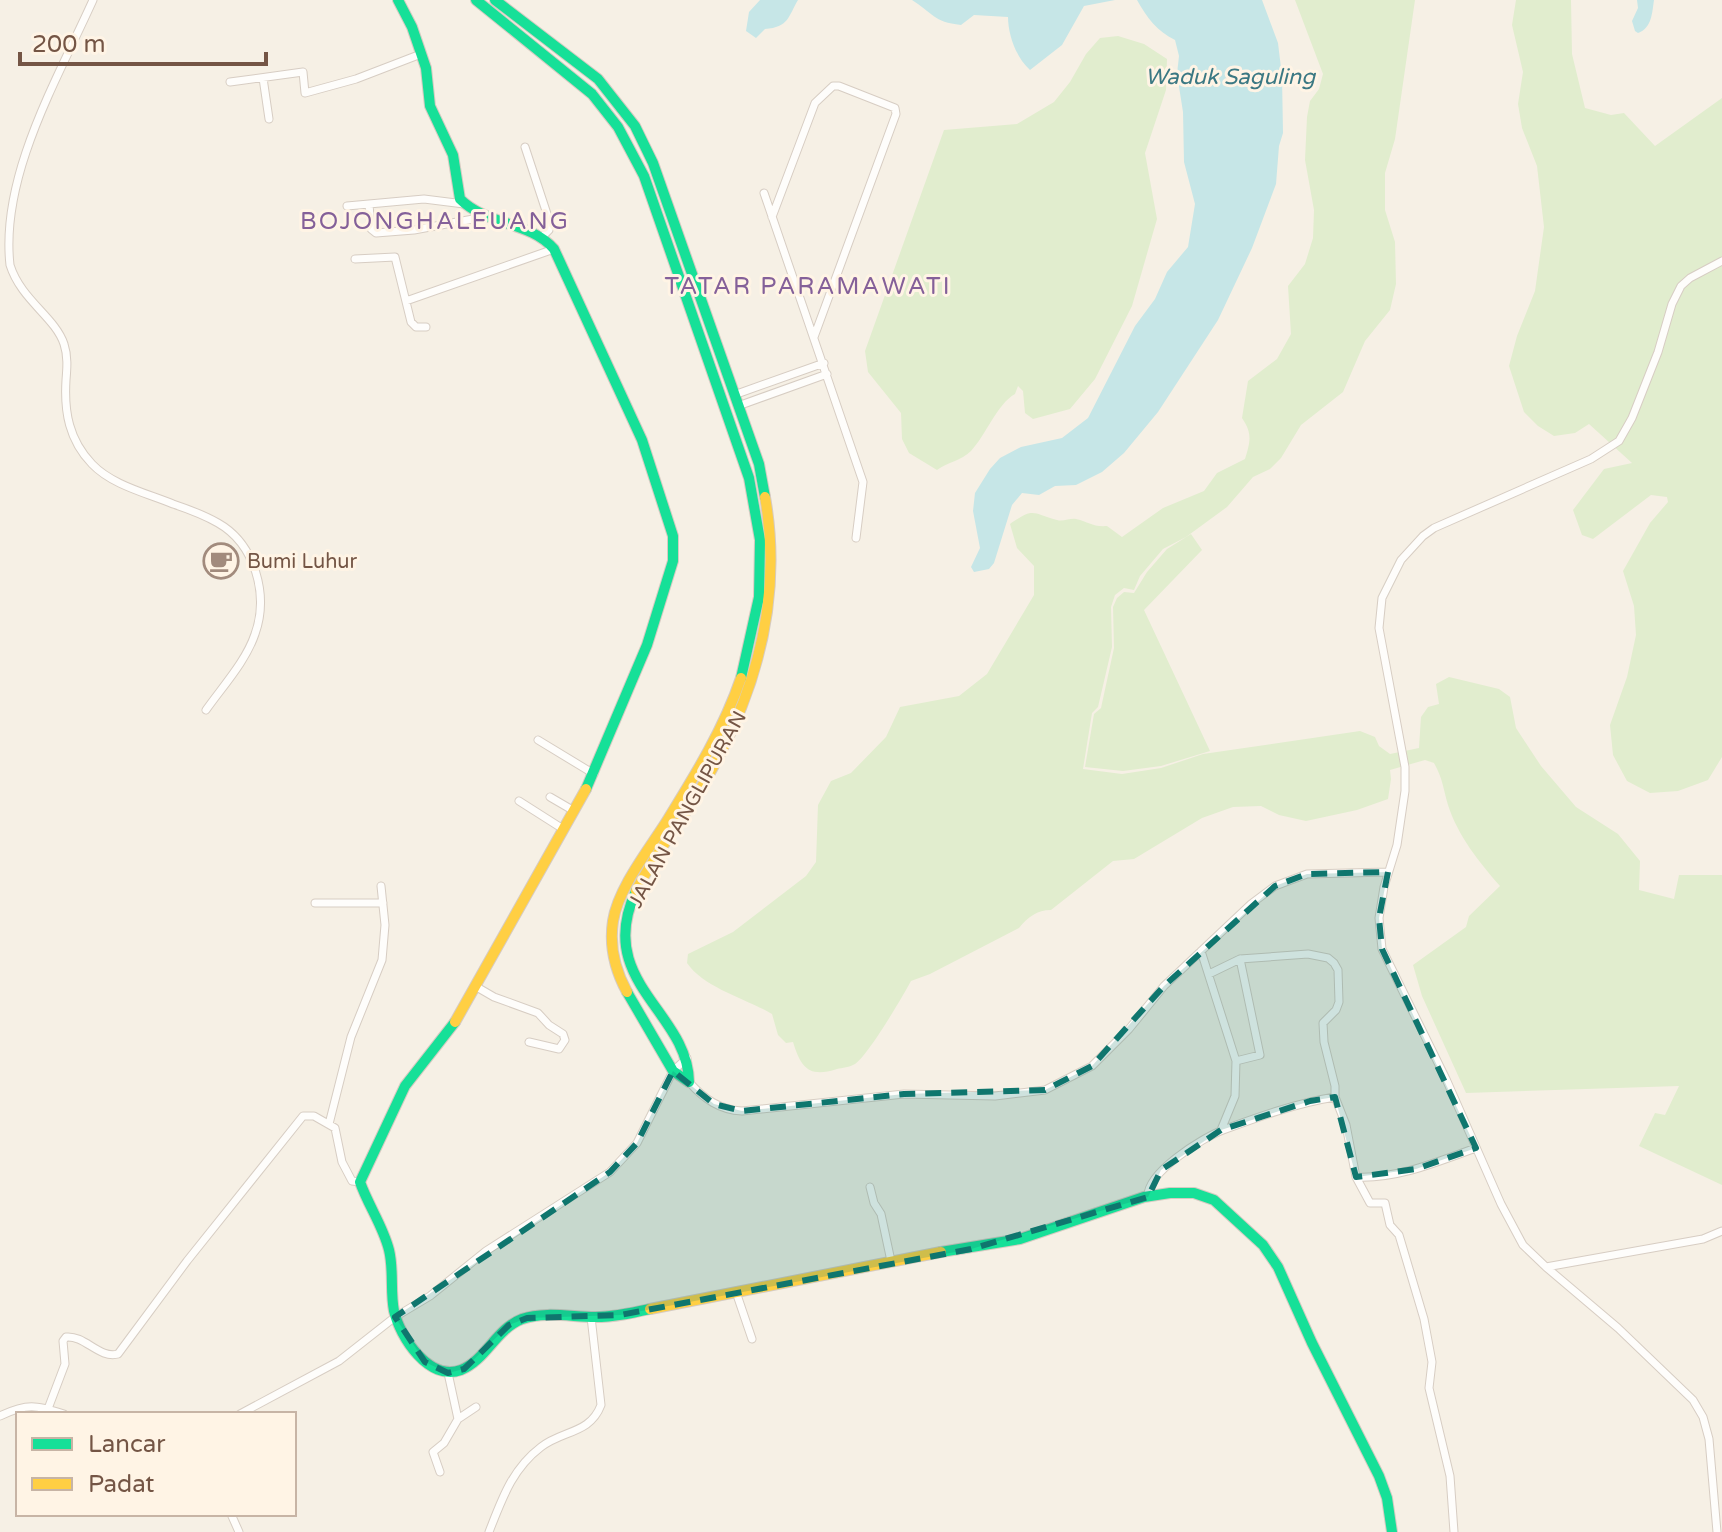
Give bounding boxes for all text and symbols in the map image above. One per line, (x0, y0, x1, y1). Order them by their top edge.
scale bar (20, 16, 266, 66)
text: 200 m (32, 30, 106, 59)
water label: Waduk Saguling (1145, 64, 1316, 90)
district label: BOJONGHALEUANG (300, 207, 570, 236)
district label: TATAR PARAMAWATI (664, 272, 952, 301)
cafe icon: Bumi Luhur (202, 542, 240, 580)
place label: Bumi Luhur (247, 550, 357, 574)
street label: JALAN PANGLIPURAN (624, 707, 752, 912)
legend (16, 1412, 296, 1516)
text: Lancar (88, 1430, 166, 1459)
text: Padat (88, 1470, 155, 1499)

